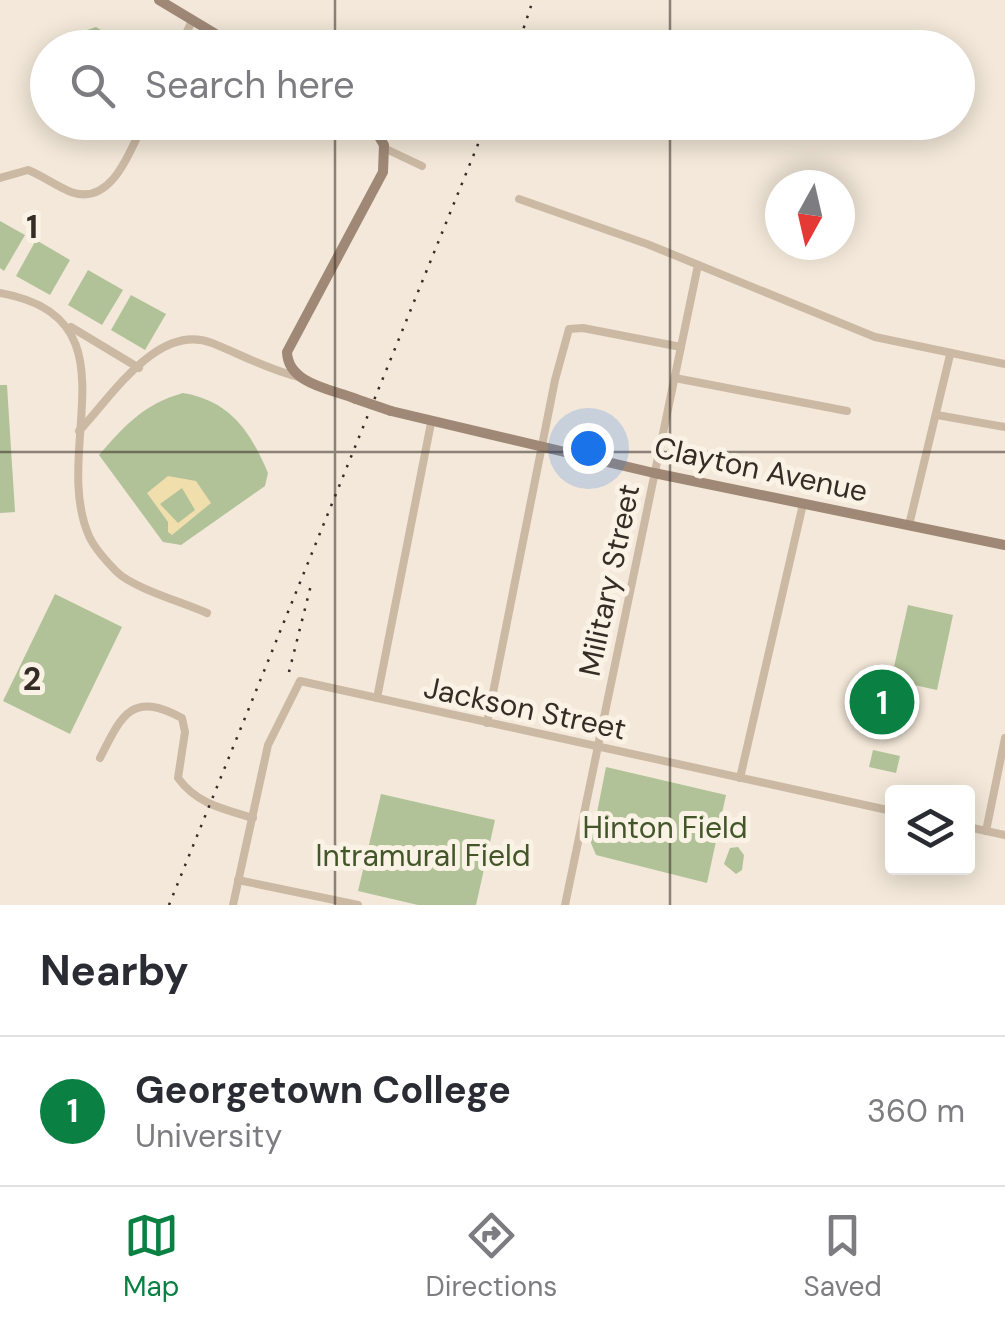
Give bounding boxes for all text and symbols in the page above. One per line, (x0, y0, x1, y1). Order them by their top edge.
search box (30, 30, 975, 140)
icon: search (65, 58, 120, 113)
text: Search here (145, 60, 355, 110)
north arrow (765, 170, 855, 260)
text: 1 (26, 206, 38, 248)
your location (563, 423, 614, 474)
street label: Clayton Avenue (651, 427, 871, 511)
street label: Military Street (570, 480, 648, 680)
text: 2 (23, 658, 41, 700)
pin: 1 (850, 664, 914, 740)
street label: Jackson Street (420, 668, 630, 748)
map controls (885, 785, 975, 875)
button: layers (885, 785, 975, 875)
park label: Hinton Field (583, 808, 747, 847)
park label: Intramural Field (315, 836, 531, 875)
text: Nearby (40, 943, 189, 998)
text: Georgetown College (135, 1065, 511, 1115)
text: 1 (67, 1090, 78, 1132)
text: 360 m (867, 1090, 965, 1132)
text: University (135, 1115, 282, 1157)
tab: Map (123, 1208, 179, 1305)
tab: Directions (426, 1208, 557, 1305)
tab: Saved (803, 1208, 882, 1305)

